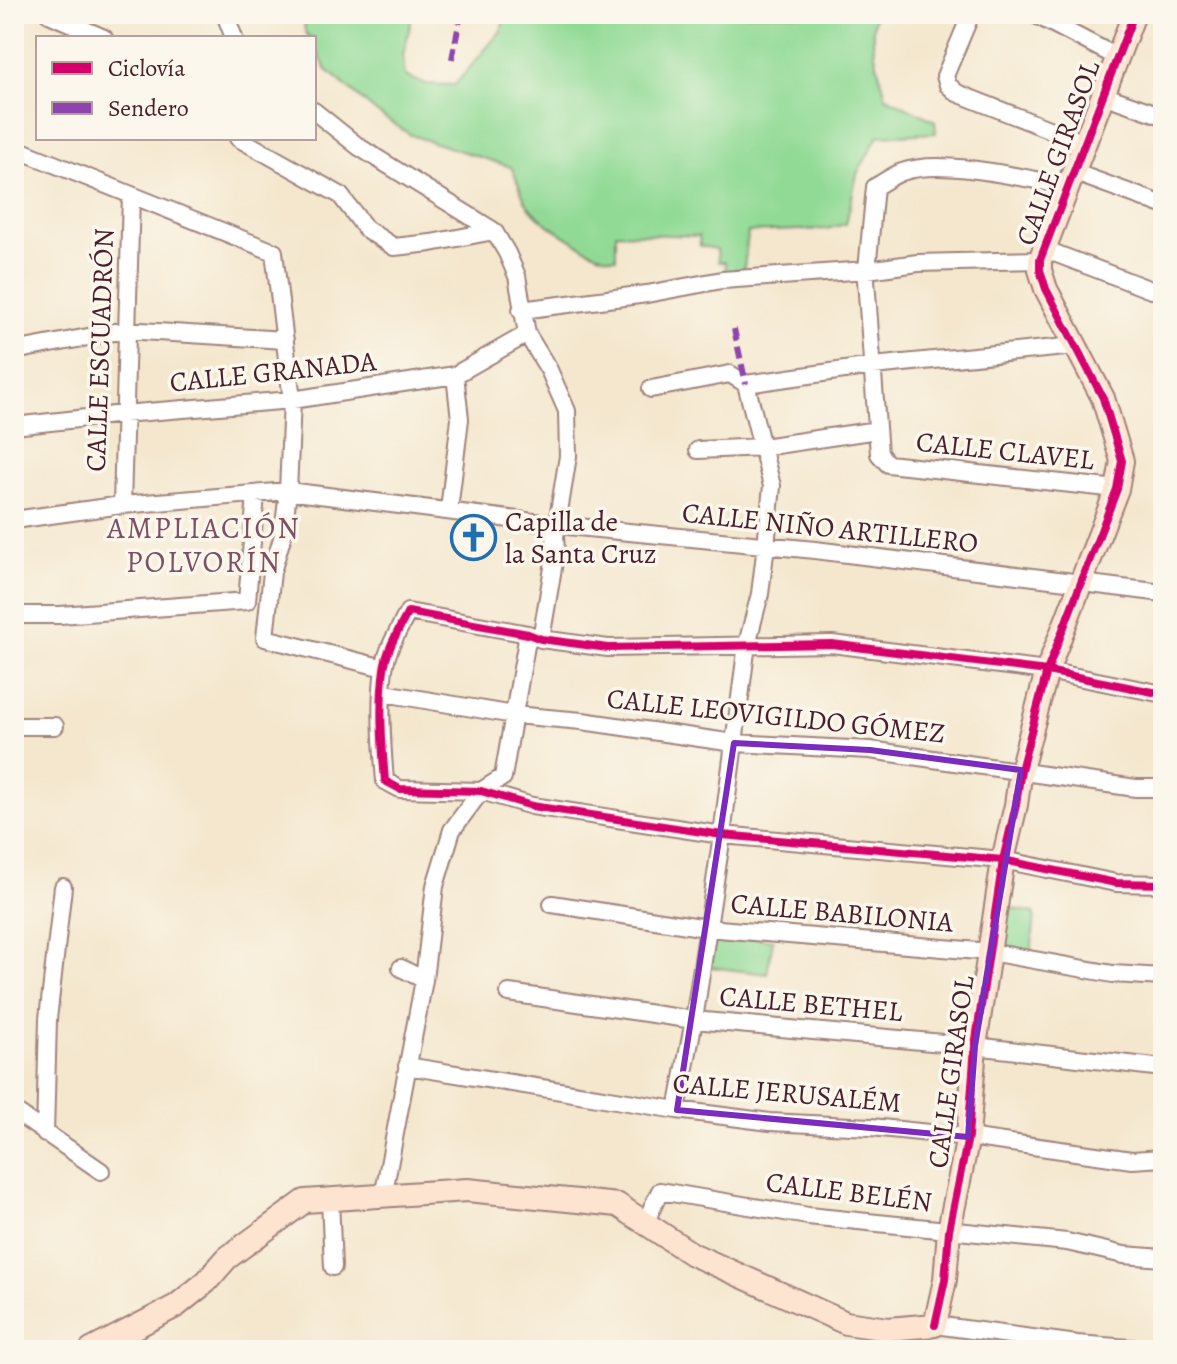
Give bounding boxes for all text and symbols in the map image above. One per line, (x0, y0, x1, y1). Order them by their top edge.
legend (36, 36, 316, 140)
text: Ciclovía (108, 52, 186, 84)
street label: CALLE GIRASOL (1007, 55, 1109, 251)
text: Sendero (108, 92, 189, 124)
street label: CALLE ESCUADRÓN (77, 228, 123, 472)
street label: CALLE GRANADA (168, 342, 379, 402)
street label: CALLE CLAVEL (914, 423, 1097, 479)
street label: CALLE NIÑO ARTILLERO (680, 494, 980, 562)
place label: Capilla de la Santa Cruz (505, 503, 657, 573)
district label: AMPLIACIÓN POLVORÍN (106, 508, 301, 582)
church icon: Capilla de la Santa Cruz (450, 514, 498, 562)
street label: CALLE LEOVIGILDO GÓMEZ (605, 679, 947, 753)
street label: CALLE BABILONIA (729, 884, 955, 942)
street label: CALLE GIRASOL (919, 973, 983, 1171)
street label: CALLE BETHEL (718, 977, 905, 1031)
street label: CALLE JERUSALÉM (671, 1064, 903, 1122)
street label: CALLE BELÉN (764, 1163, 934, 1221)

